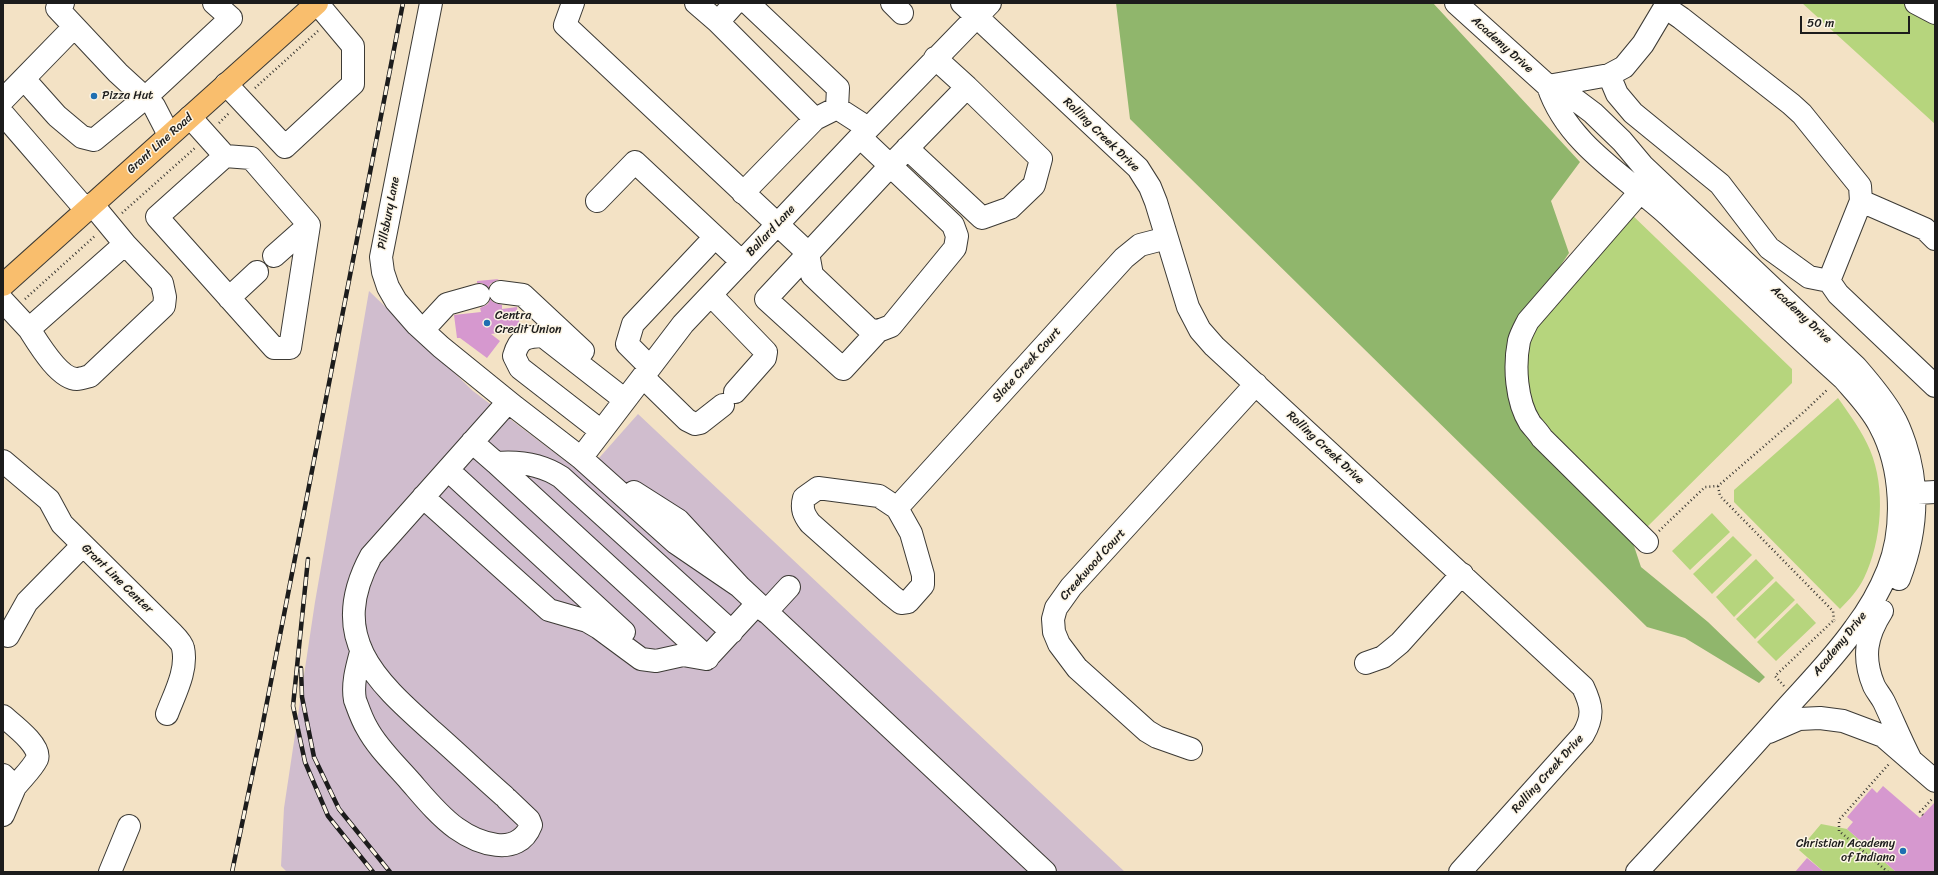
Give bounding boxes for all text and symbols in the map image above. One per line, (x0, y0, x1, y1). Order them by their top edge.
scale bar (1802, 8, 1912, 34)
text: 50 m (1807, 12, 1834, 34)
street label: Academy Drive (1468, 14, 1536, 76)
place label: Pizza Hut (102, 89, 153, 103)
marker: Pizza Hut (89, 91, 99, 101)
street label: Rolling Creek Drive (1060, 95, 1142, 175)
street label: Grant Line Road (124, 111, 196, 177)
street label: Pillsbury Lane (375, 175, 403, 251)
street label: Ballard Lane (744, 202, 798, 260)
street label: Academy Drive (1768, 283, 1834, 347)
place label: Centra Credit Union (495, 309, 561, 337)
marker: Centra Credit Union (482, 318, 492, 328)
street label: Slate Creek Court (990, 325, 1064, 405)
street label: Rolling Creek Drive (1283, 408, 1367, 488)
street label: Creekwood Court (1057, 526, 1129, 604)
street label: Grant Line Center (78, 541, 156, 617)
street label: Academy Drive (1810, 609, 1870, 679)
street label: Rolling Creek Drive (1509, 732, 1587, 816)
place label: Christian Academy of Indiana (1796, 837, 1895, 865)
marker: Christian Academy of Indiana (1898, 846, 1908, 856)

